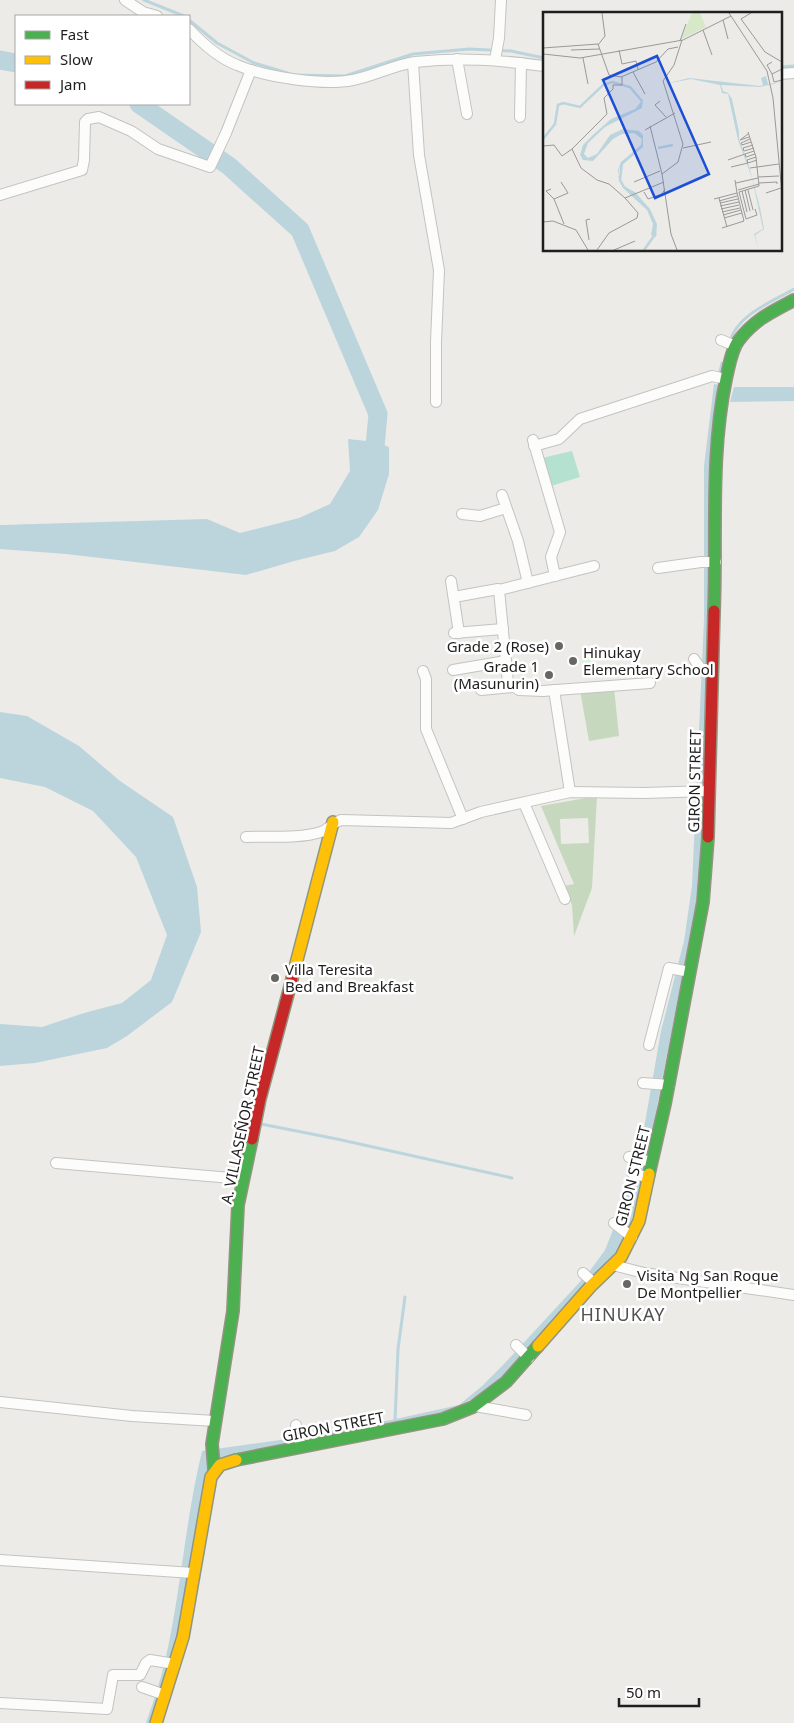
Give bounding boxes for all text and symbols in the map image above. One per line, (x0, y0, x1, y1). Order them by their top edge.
inset map (543, 12, 782, 251)
legend (15, 15, 190, 105)
text: Fast (60, 24, 89, 44)
text: Slow (60, 49, 93, 69)
text: Jam (58, 74, 87, 94)
place label: Grade 2 (Rose) (447, 636, 549, 656)
marker: Grade 2 (Rose) (553, 640, 565, 652)
place label: Hinukay Elementary School (583, 642, 714, 679)
marker: Hinukay Elementary School (567, 655, 579, 667)
place label: Grade 1 (Masunurin) (454, 656, 539, 693)
marker: Grade 1 (Masunurin) (543, 669, 555, 681)
street label: GIRON STREET (683, 729, 705, 833)
place label: Villa Teresita Bed and Breakfast (285, 959, 414, 996)
marker: Villa Teresita Bed and Breakfast (269, 972, 281, 984)
street label: A. VILLASEÑOR STREET (216, 1044, 269, 1206)
street label: GIRON STREET (610, 1123, 654, 1229)
place label: Visita Ng San Roque De Montpellier (637, 1265, 778, 1302)
marker: Visita Ng San Roque De Montpellier (621, 1278, 633, 1290)
district label: HINUKAY (580, 1302, 666, 1326)
street label: GIRON STREET (280, 1406, 386, 1446)
scale bar (619, 1676, 699, 1708)
text: 50 m (626, 1682, 661, 1702)

